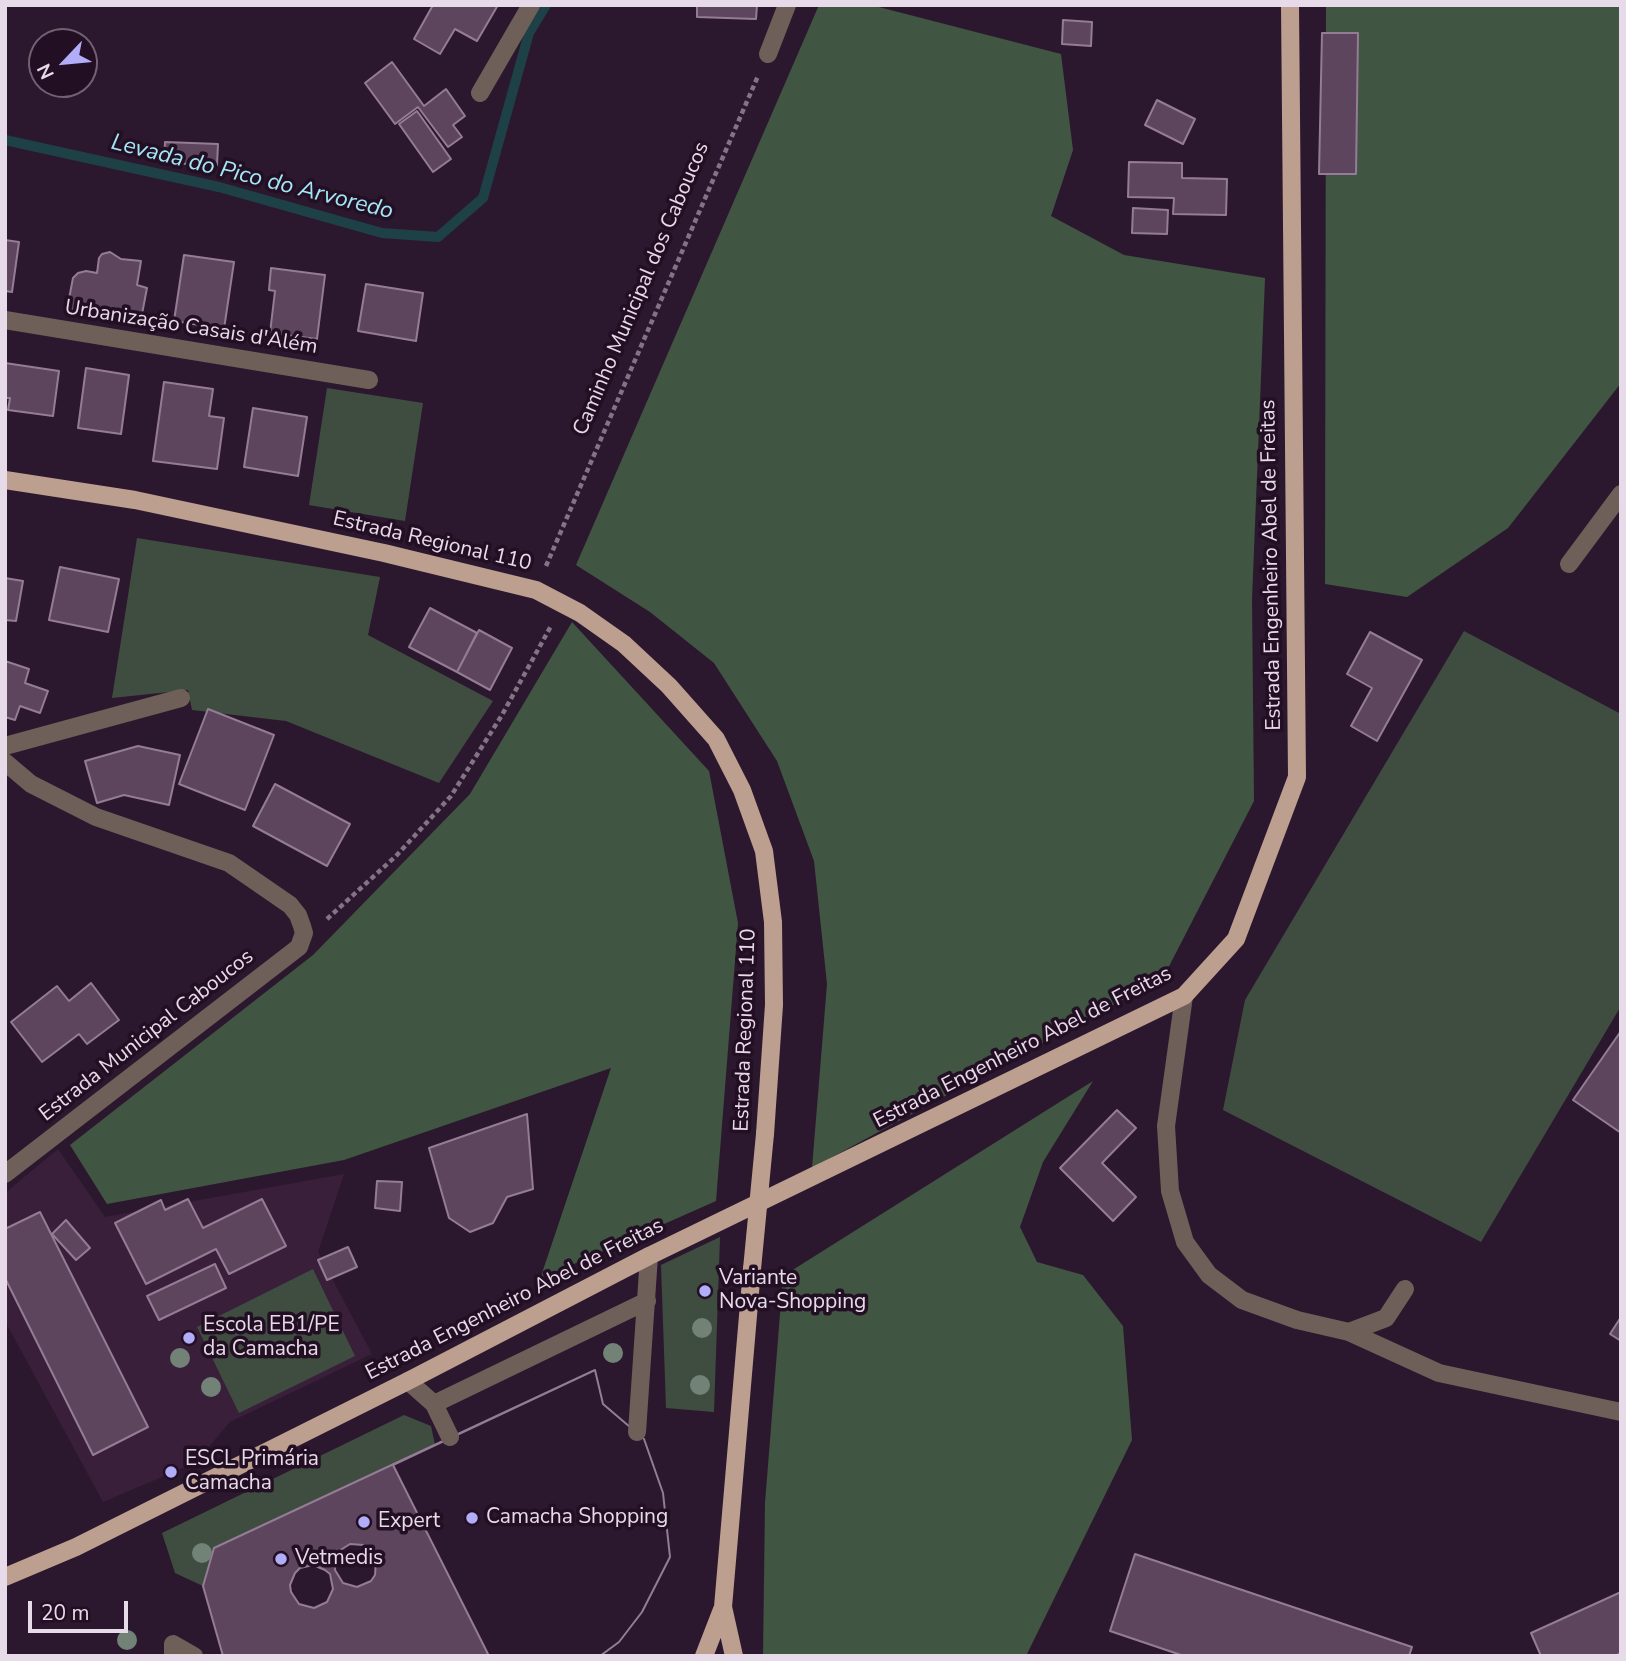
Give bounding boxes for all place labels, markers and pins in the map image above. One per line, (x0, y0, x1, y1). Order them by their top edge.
place label: Variante Nova-Shopping (719, 1266, 866, 1316)
marker: Variante Nova-Shopping (697, 1283, 713, 1299)
place label: Escola EB1/PE da Camacha (203, 1313, 340, 1363)
marker: Escola EB1/PE da Camacha (181, 1330, 197, 1346)
place label: ESCL Primária Camacha (185, 1447, 319, 1497)
marker: ESCL Primária Camacha (163, 1464, 179, 1480)
place label: Camacha Shopping (486, 1505, 668, 1531)
place label: Expert (378, 1509, 440, 1535)
marker: Camacha Shopping (464, 1510, 480, 1526)
marker: Expert (356, 1514, 372, 1530)
place label: Vetmedis (295, 1546, 383, 1572)
marker: Vetmedis (273, 1551, 289, 1567)

